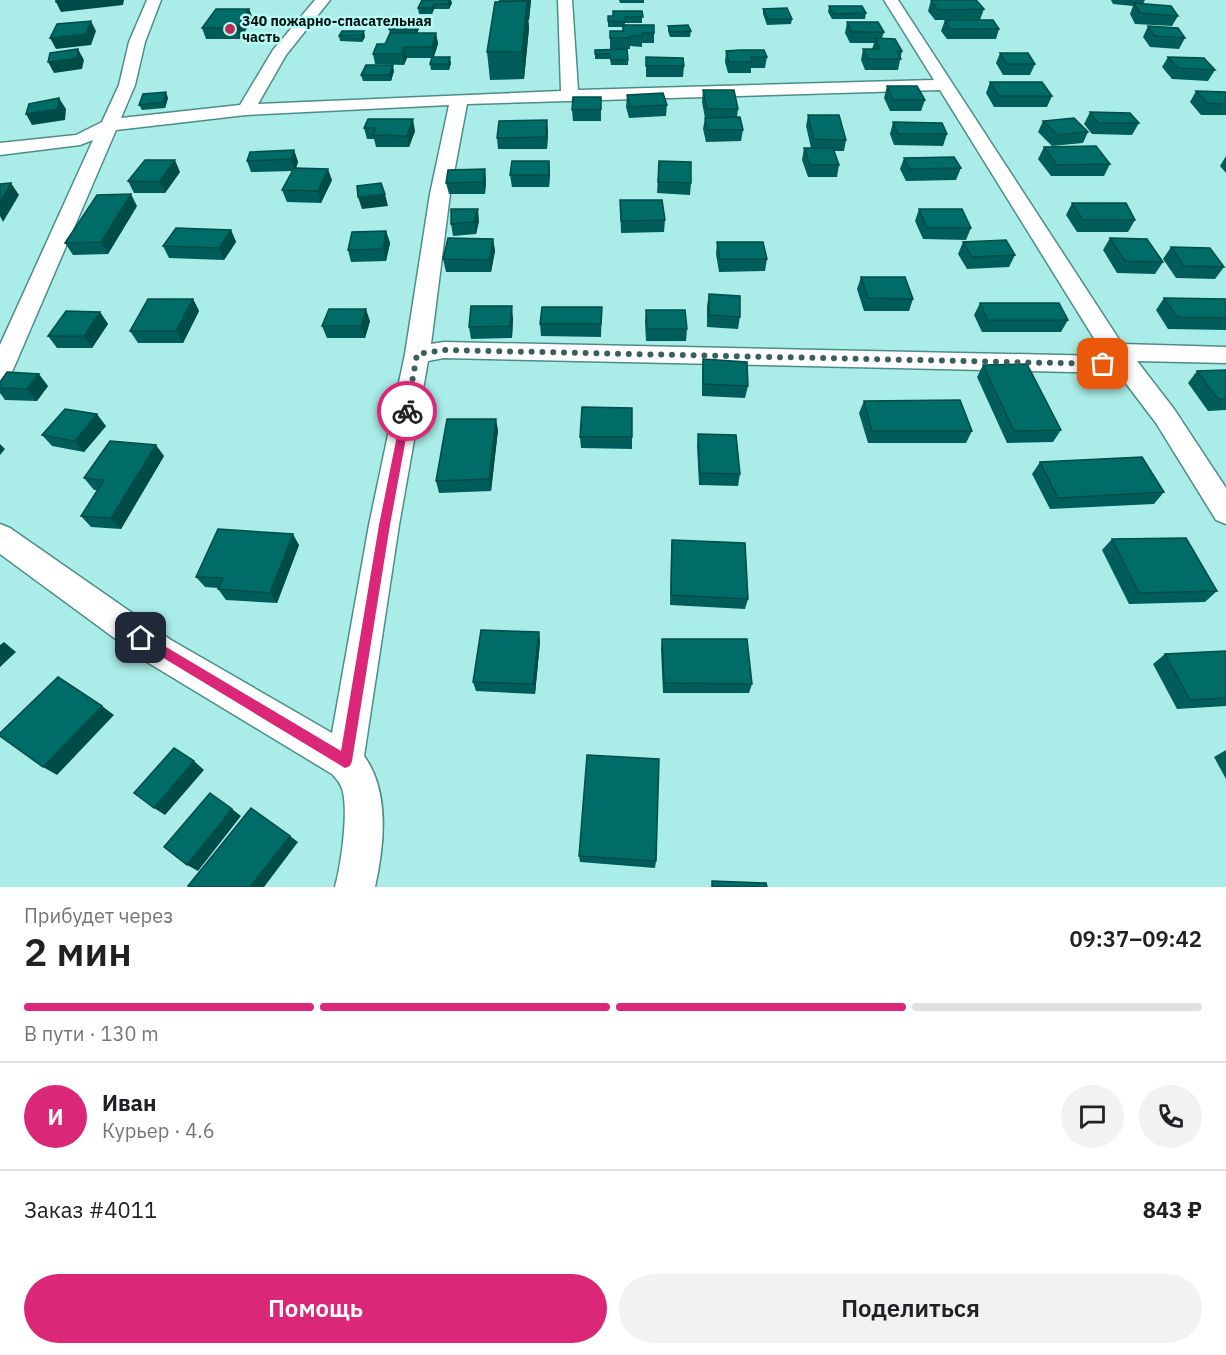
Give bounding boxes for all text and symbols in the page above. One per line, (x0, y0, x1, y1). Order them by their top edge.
place label: 340 пожарно-спасательная часть (242, 12, 432, 46)
marker: 340 пожарно-спасательная часть (223, 22, 237, 36)
pin (1077, 338, 1128, 389)
icon: bag (1086, 347, 1119, 380)
courier (377, 381, 437, 441)
icon: bike (391, 395, 424, 428)
pin (115, 612, 166, 663)
icon: home (124, 621, 157, 654)
text: Прибудет через (24, 902, 173, 929)
text: 09:37–09:42 (1069, 924, 1202, 953)
text: 2 мин (24, 926, 132, 977)
text: В пути · 130 m (24, 1020, 159, 1047)
button: chat (1061, 1085, 1124, 1148)
button: phone (1139, 1085, 1202, 1148)
text: Иван (102, 1088, 157, 1117)
text: И (48, 1102, 63, 1131)
text: Курьер · 4.6 (102, 1117, 215, 1144)
text: Заказ #4011 (24, 1195, 157, 1224)
text: 843 ₽ (1143, 1195, 1202, 1224)
button: Помощь (24, 1274, 607, 1343)
button: Поделиться (619, 1274, 1202, 1343)

